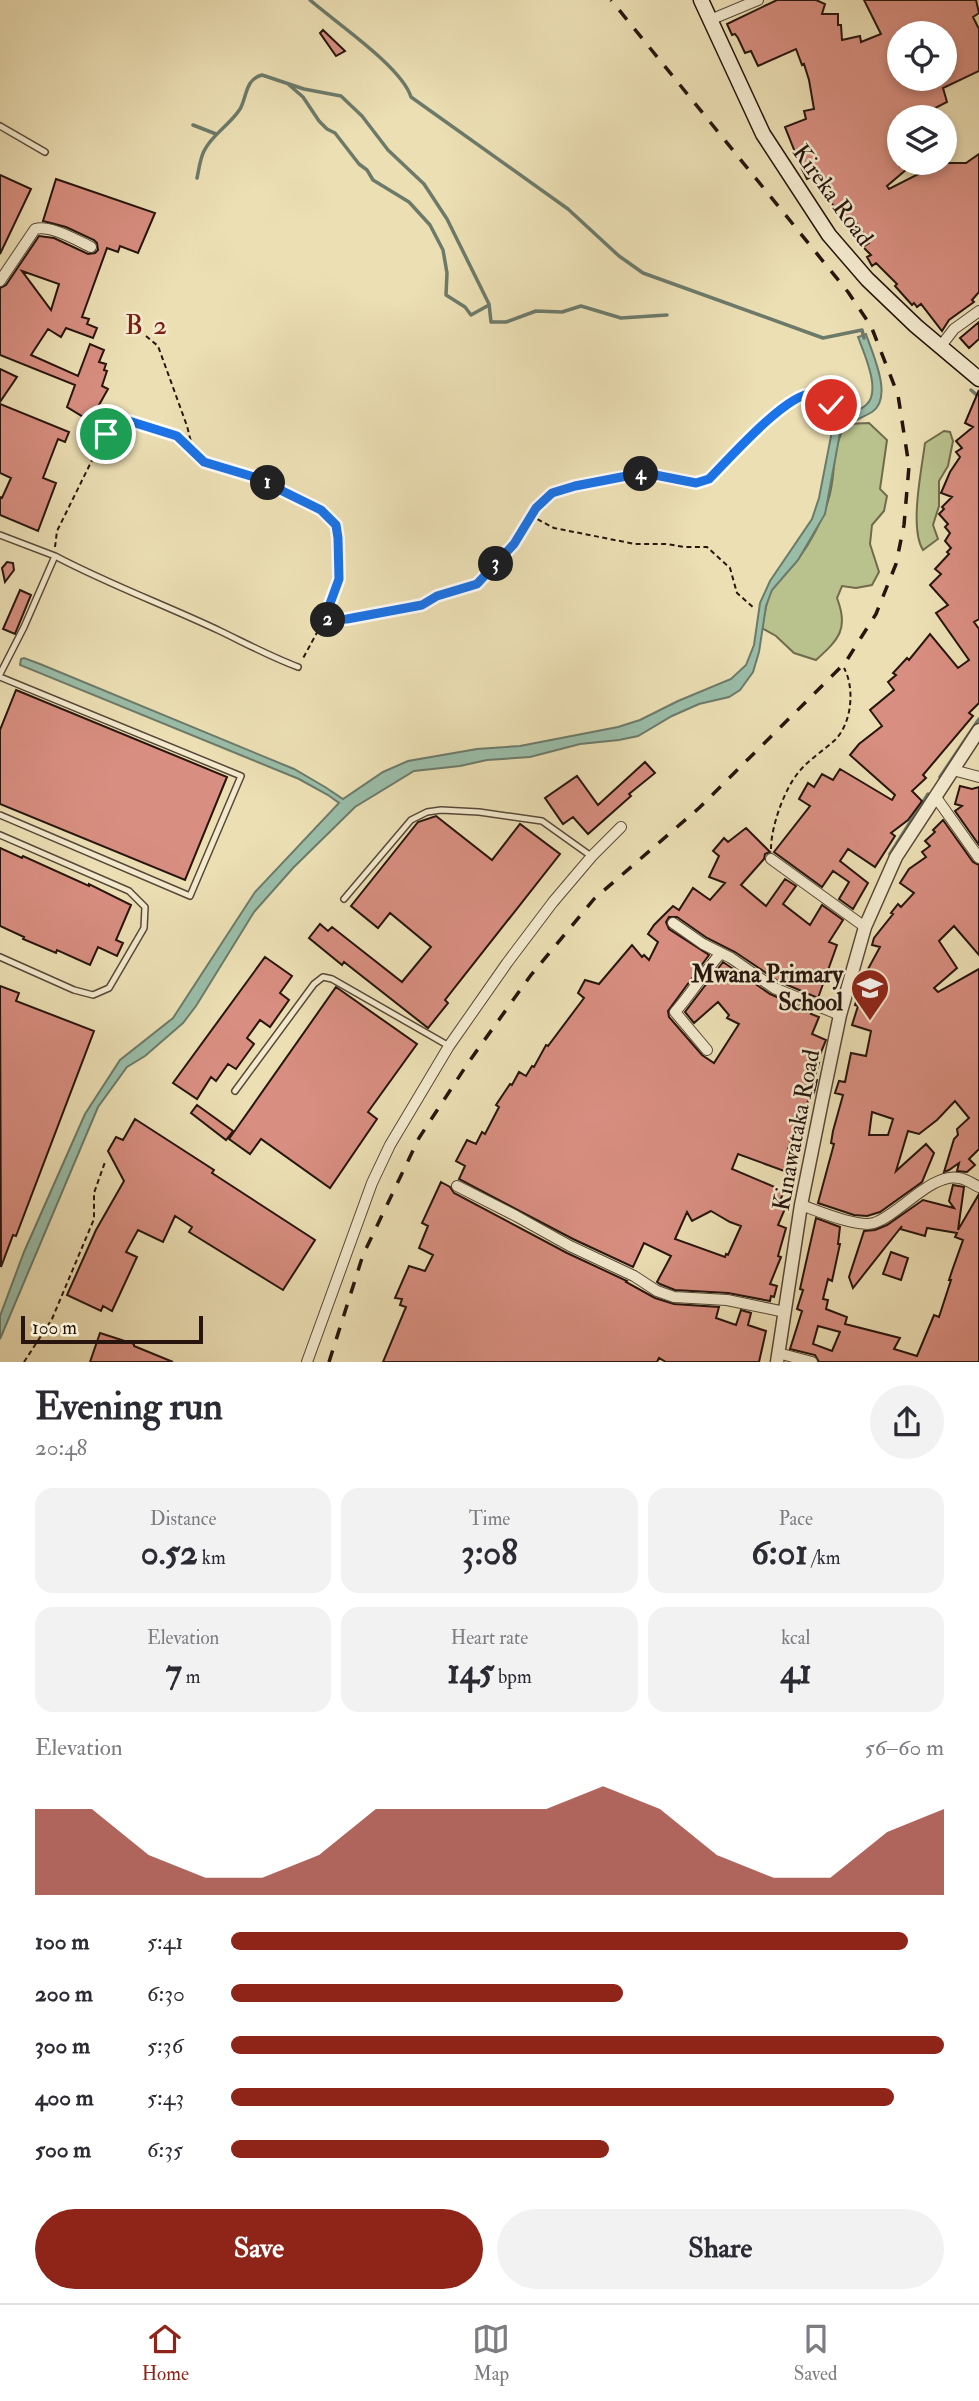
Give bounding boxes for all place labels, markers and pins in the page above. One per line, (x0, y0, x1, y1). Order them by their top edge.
pin (801, 375, 861, 435)
pin (76, 404, 136, 464)
pin: 4 (624, 456, 658, 491)
pin: 1 (250, 466, 286, 500)
pin: 3 (478, 546, 514, 582)
pin: 2 (310, 602, 346, 638)
place label: Mwana Primary School (690, 959, 844, 1018)
school or university icon: Mwana Primary School (849, 967, 891, 1022)

